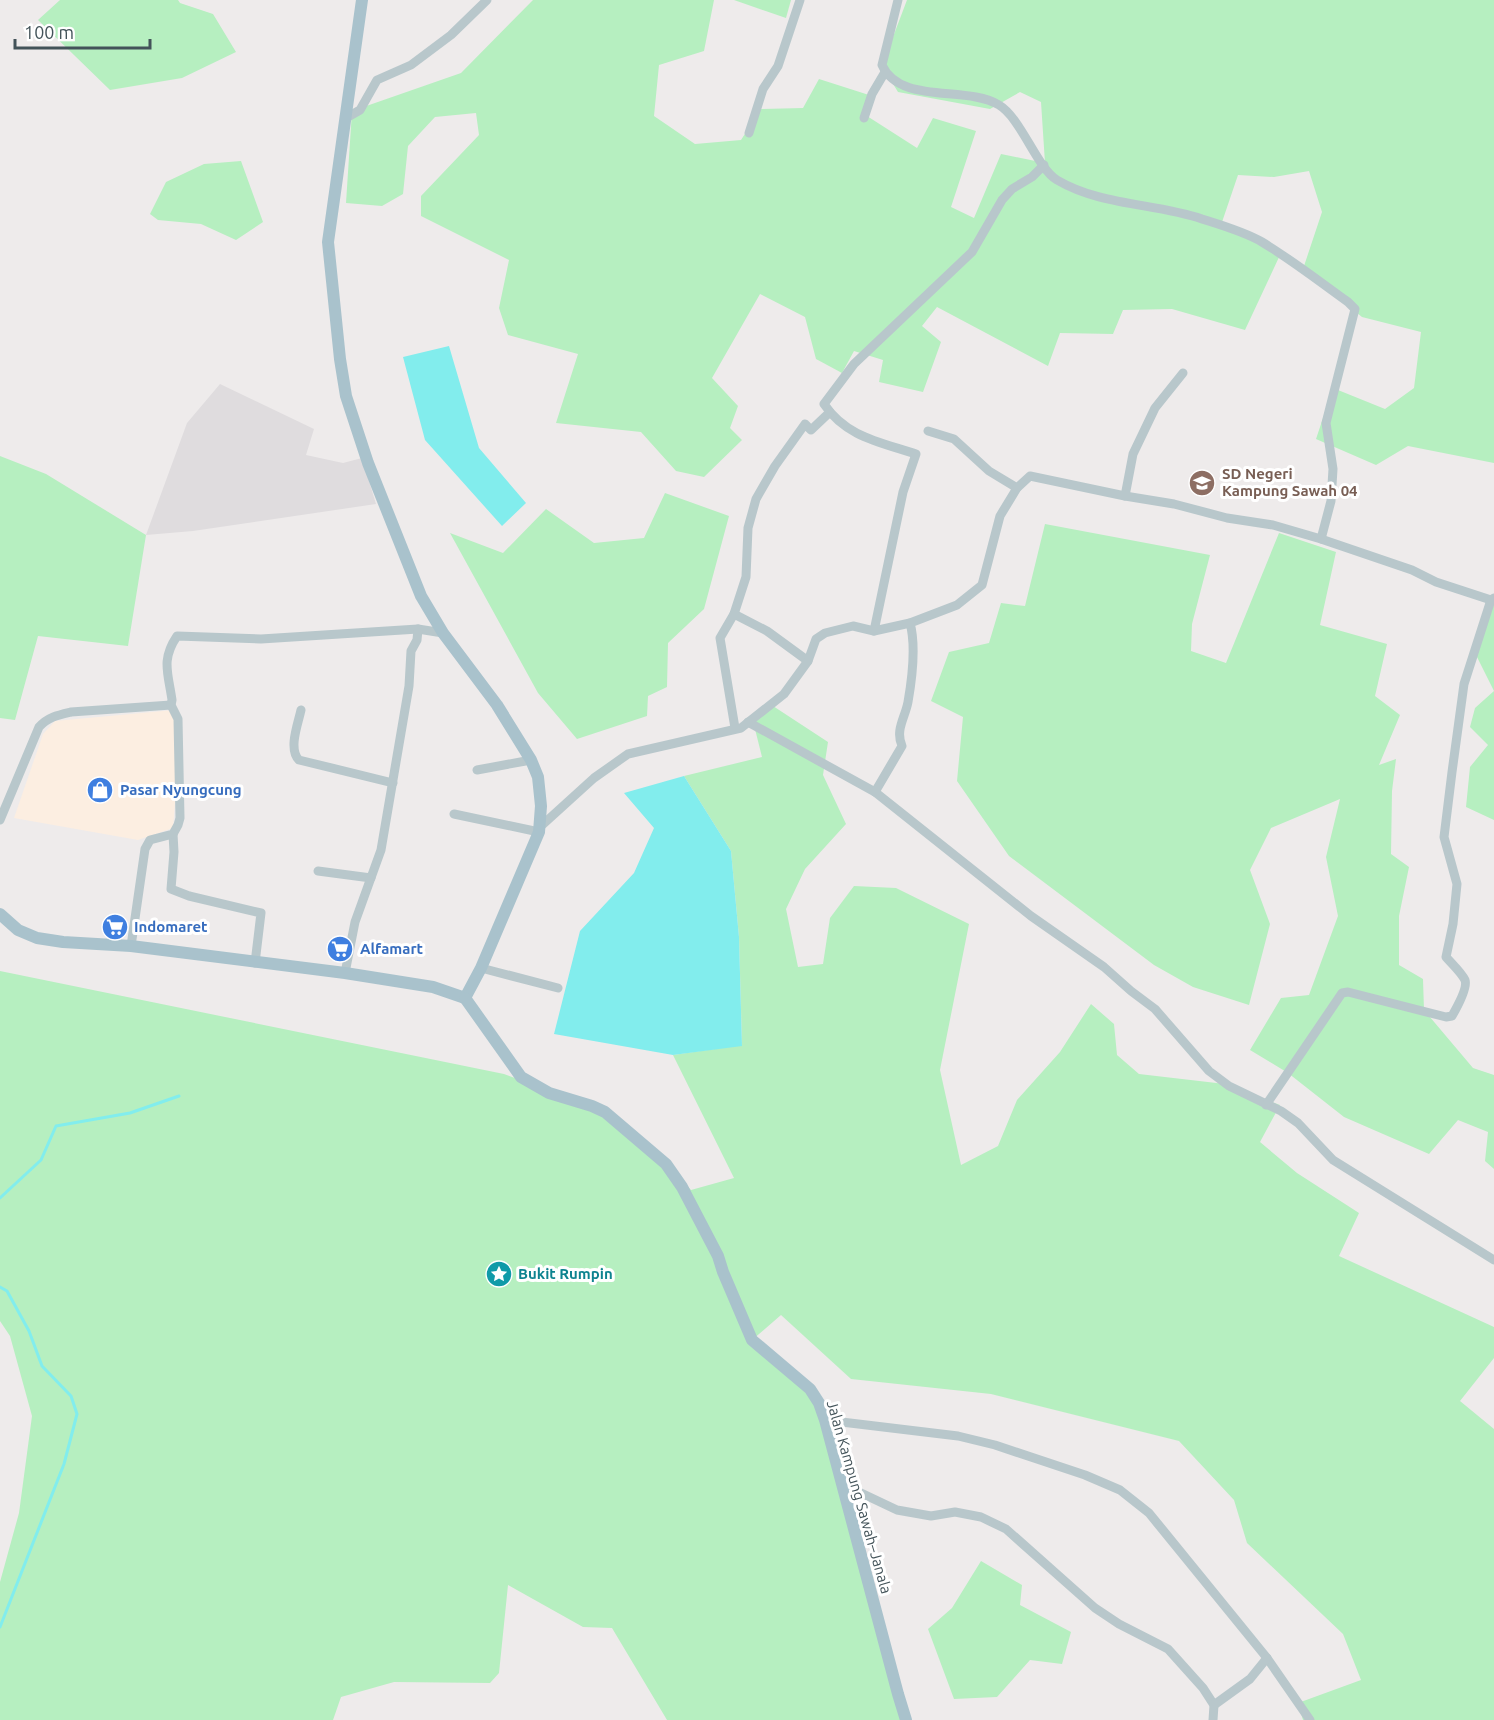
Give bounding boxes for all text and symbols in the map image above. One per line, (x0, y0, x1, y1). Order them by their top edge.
scale bar (15, 12, 150, 50)
text: 100 m (24, 22, 74, 42)
place label: SD Negeri Kampung Sawah 04 (1222, 465, 1358, 499)
school or university icon: SD Negeri Kampung Sawah 04 (1187, 468, 1217, 498)
shop icon: Pasar Nyungcung (85, 775, 115, 805)
place label: Pasar Nyungcung (120, 781, 242, 798)
supermarket icon: Indomaret (100, 912, 130, 942)
place label: Indomaret (134, 918, 208, 935)
supermarket icon: Alfamart (325, 934, 355, 964)
place label: Alfamart (360, 940, 424, 957)
place icon: Bukit Rumpin (484, 1259, 514, 1289)
place label: Bukit Rumpin (518, 1265, 613, 1282)
street label: Jalan Kampung Sawah–Janala (824, 1398, 895, 1595)

